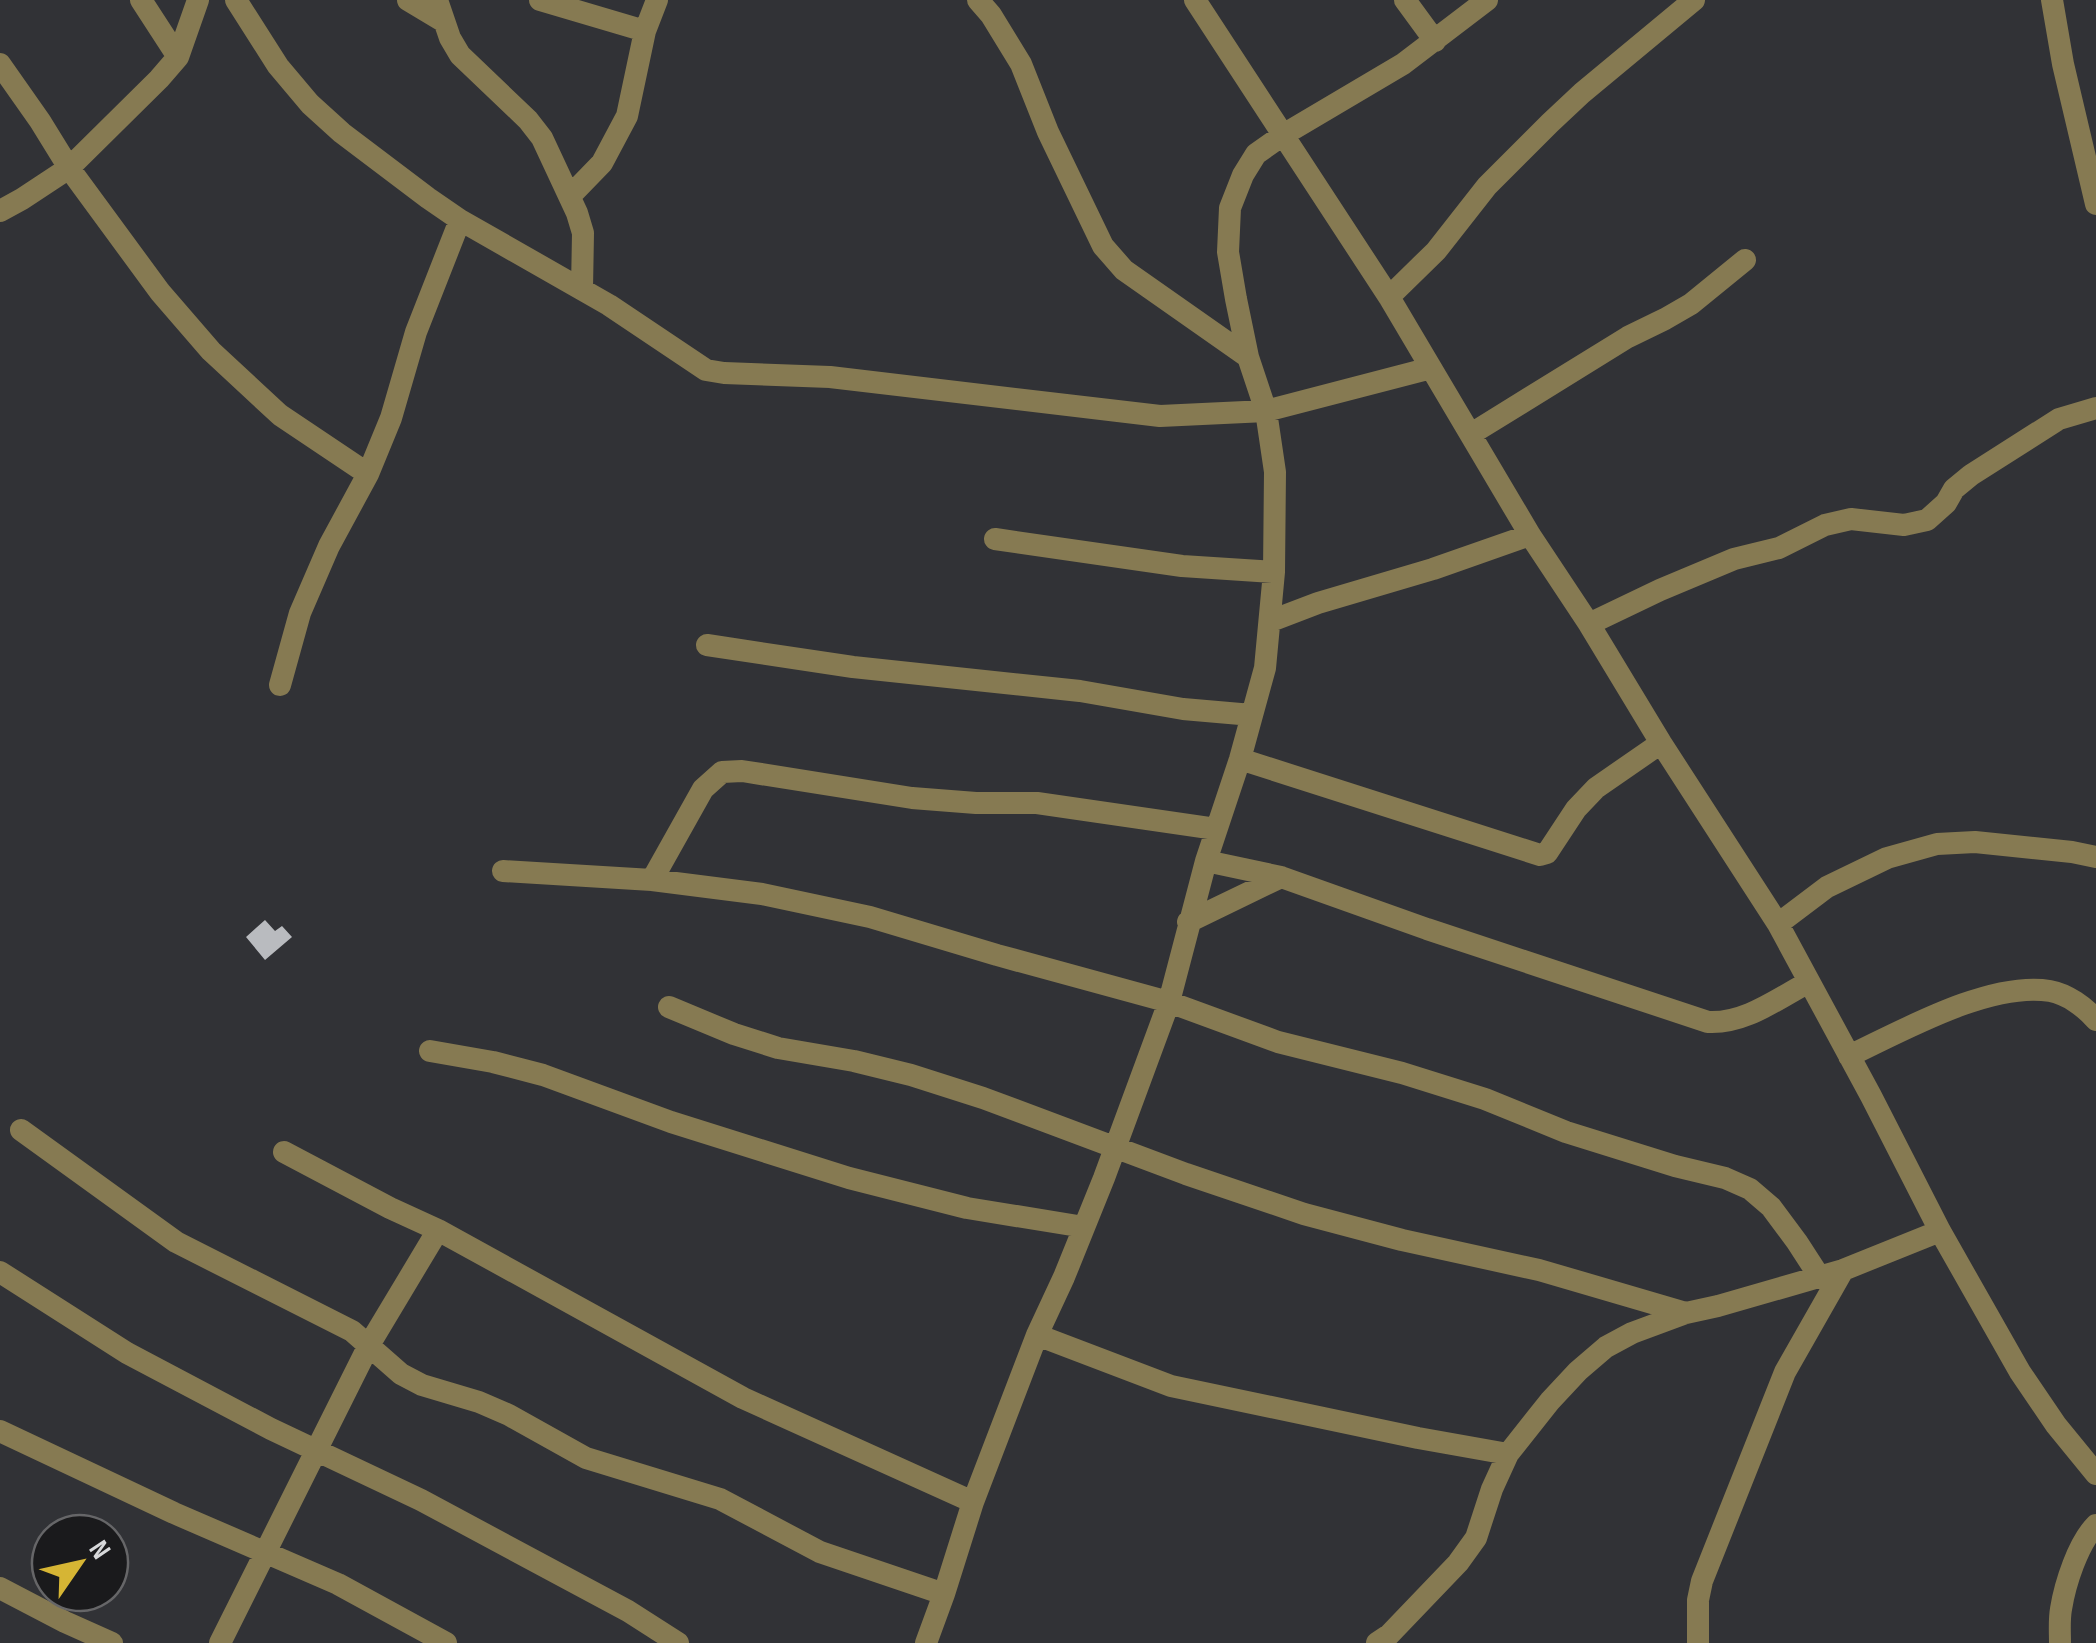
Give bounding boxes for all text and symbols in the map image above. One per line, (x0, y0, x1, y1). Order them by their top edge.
north arrow (30, 1513, 130, 1613)
text: N (82, 1534, 117, 1565)

